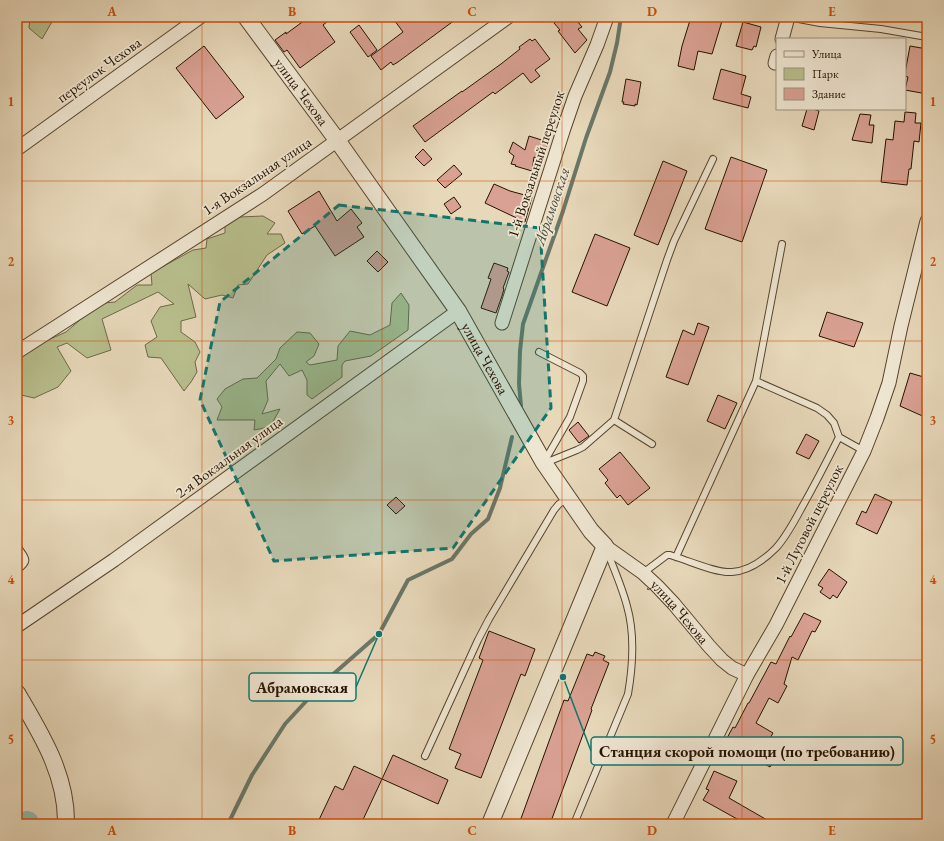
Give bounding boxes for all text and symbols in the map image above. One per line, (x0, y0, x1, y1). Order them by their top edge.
text: A (106, 3, 117, 20)
text: B (288, 3, 296, 20)
text: C (467, 3, 477, 20)
text: D (647, 3, 657, 20)
text: E (828, 3, 836, 20)
street label: переулок Чехова (53, 33, 145, 107)
legend (776, 38, 906, 110)
text: Улица (811, 46, 842, 62)
street label: улица Чехова (270, 54, 333, 129)
text: Парк (812, 66, 839, 82)
text: Здание (812, 86, 846, 102)
street label: 1-й Вокзальный переулок (503, 88, 568, 240)
text: 1 (8, 93, 15, 110)
text: 1 (930, 93, 937, 110)
street label: 1-я Вокзальная улица (199, 132, 315, 219)
water label: Абрамовская (528, 164, 575, 249)
text: 2 (8, 253, 15, 270)
text: 2 (930, 253, 937, 270)
street label: улица Чехова (457, 319, 513, 398)
street label: 2-я Вокзальная улица (172, 411, 286, 502)
text: 3 (8, 412, 15, 429)
text: 3 (930, 412, 937, 429)
street label: 1-й Луговой переулок (770, 461, 847, 587)
text: 4 (8, 571, 15, 588)
text: 4 (930, 571, 937, 588)
street label: улица Чехова (647, 575, 713, 648)
callout: Абрамовская (249, 673, 356, 701)
text: Абрамовская (255, 677, 348, 698)
text: 5 (8, 731, 14, 748)
text: 5 (930, 731, 936, 748)
callout: Станция скорой помощи (по требованию) (591, 737, 903, 765)
text: Станция скорой помощи (по требованию) (599, 741, 895, 762)
text: A (106, 822, 117, 839)
text: B (288, 822, 296, 839)
text: C (467, 822, 477, 839)
text: D (647, 822, 657, 839)
text: E (828, 822, 836, 839)

